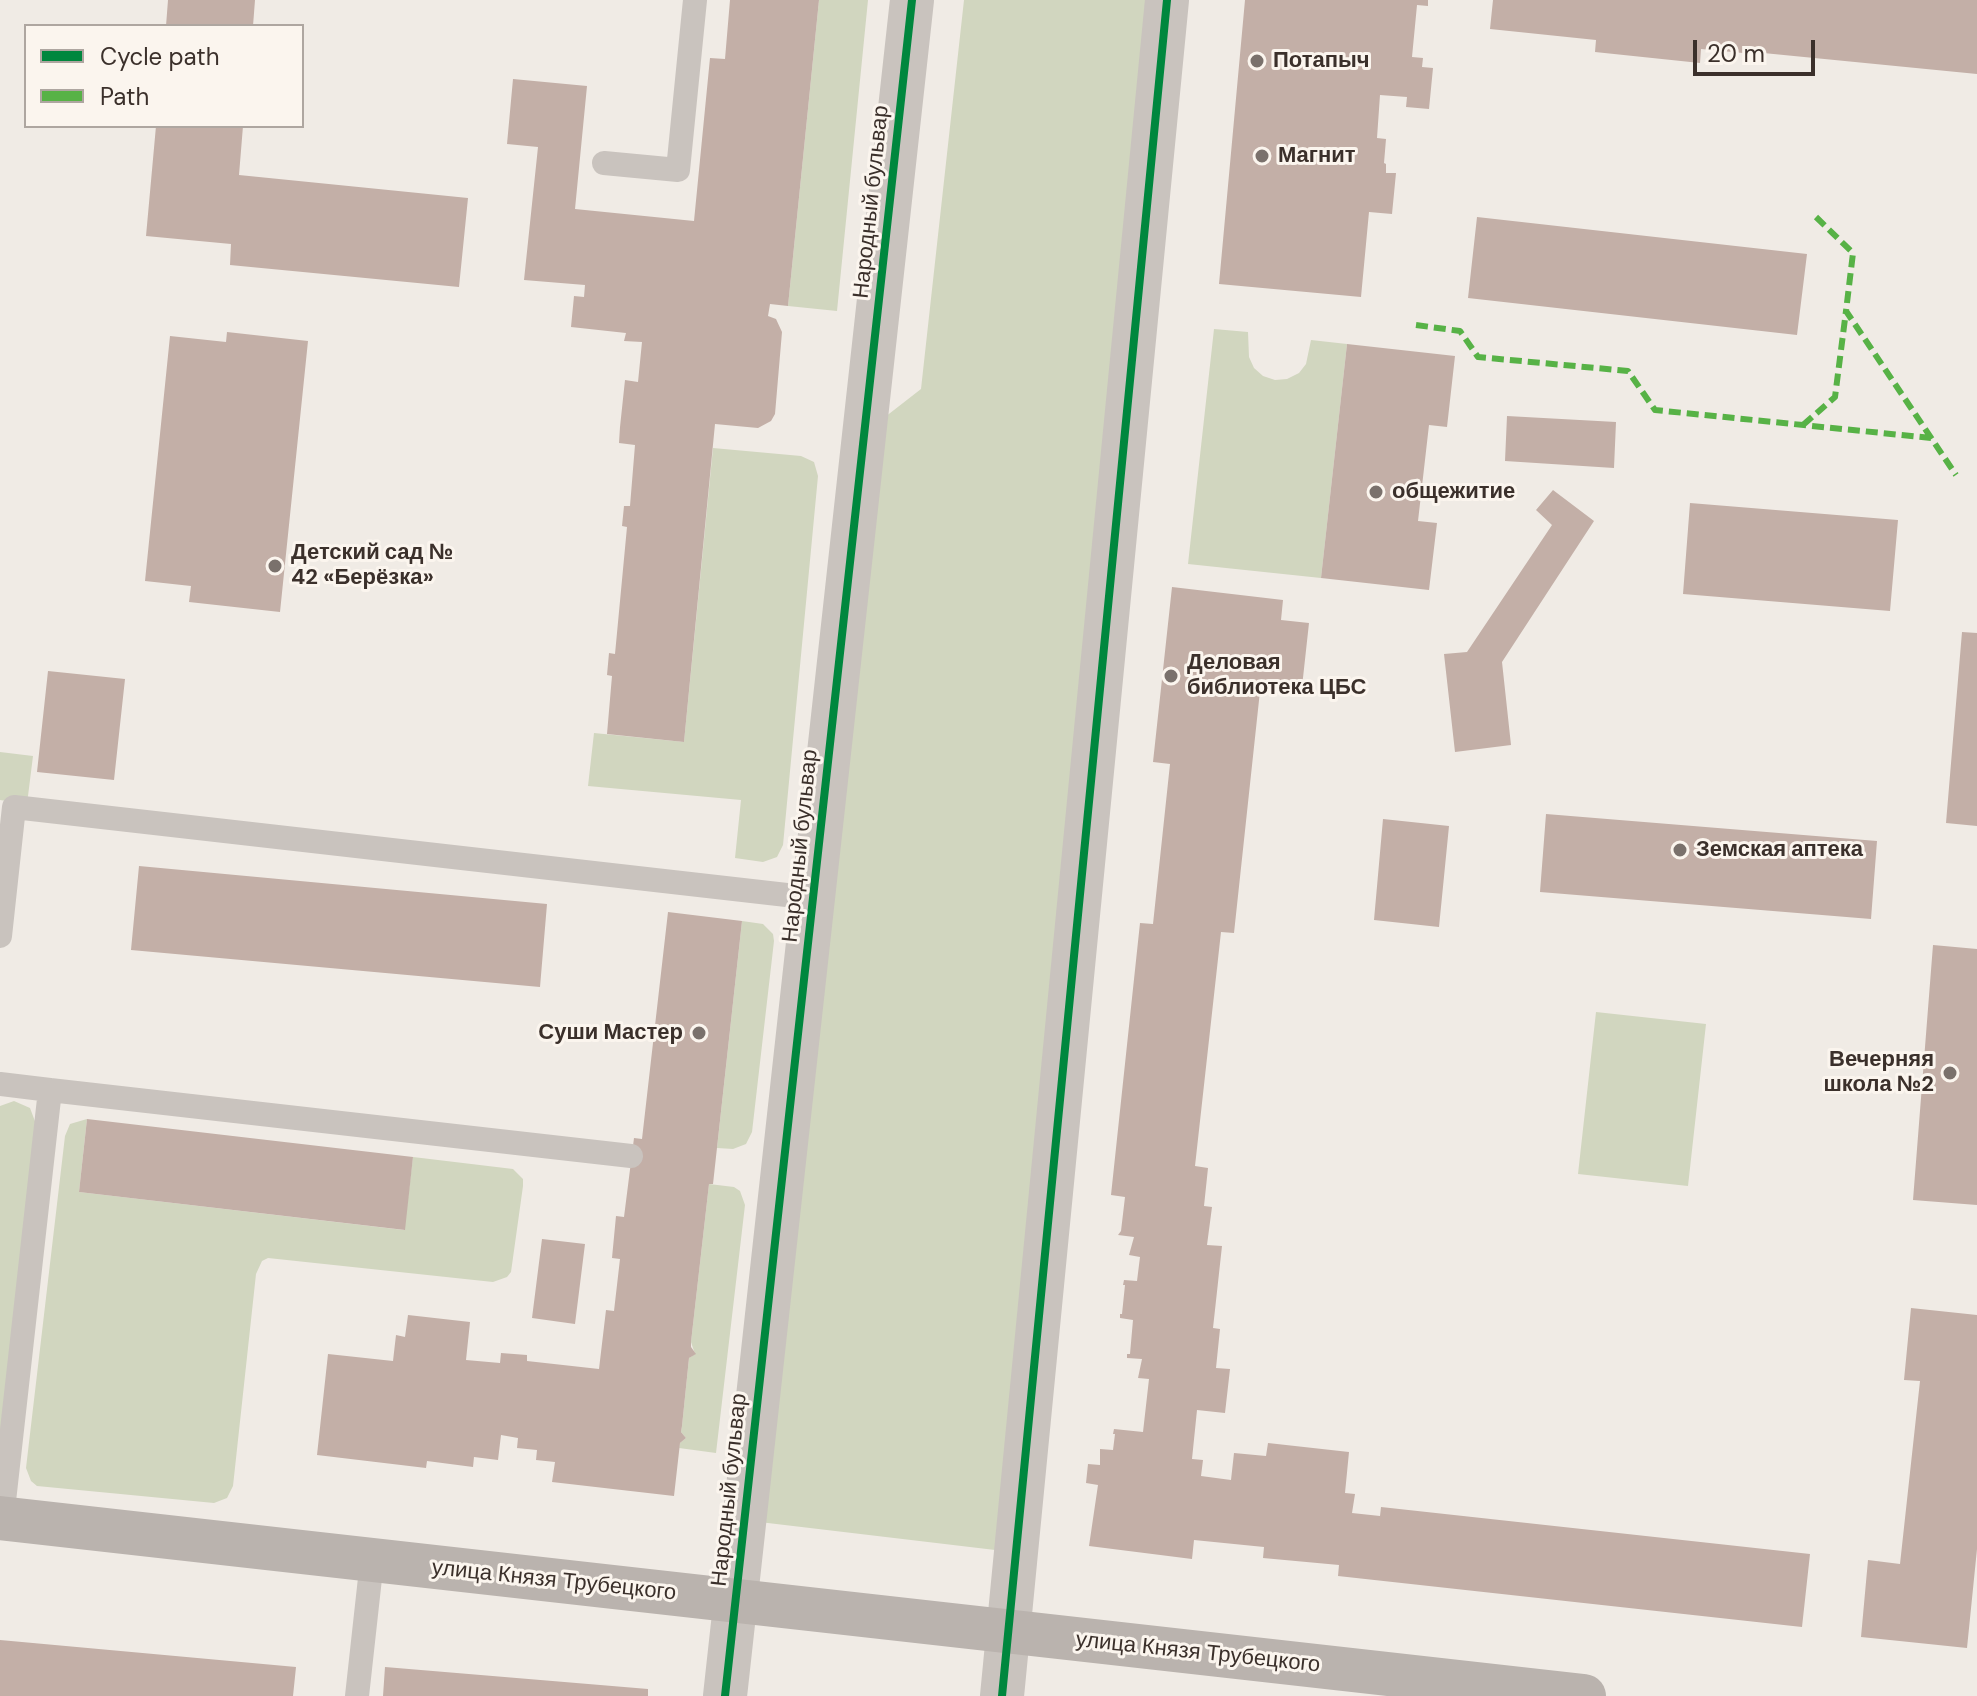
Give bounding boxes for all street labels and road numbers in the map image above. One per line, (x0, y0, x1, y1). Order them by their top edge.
street label: Народный бульвар (849, 104, 895, 300)
street label: Народный бульвар (778, 748, 824, 944)
street label: Народный бульвар (707, 1392, 753, 1588)
street label: улица Князя Трубецкого (431, 1555, 677, 1607)
street label: улица Князя Трубецкого (1075, 1627, 1321, 1679)

